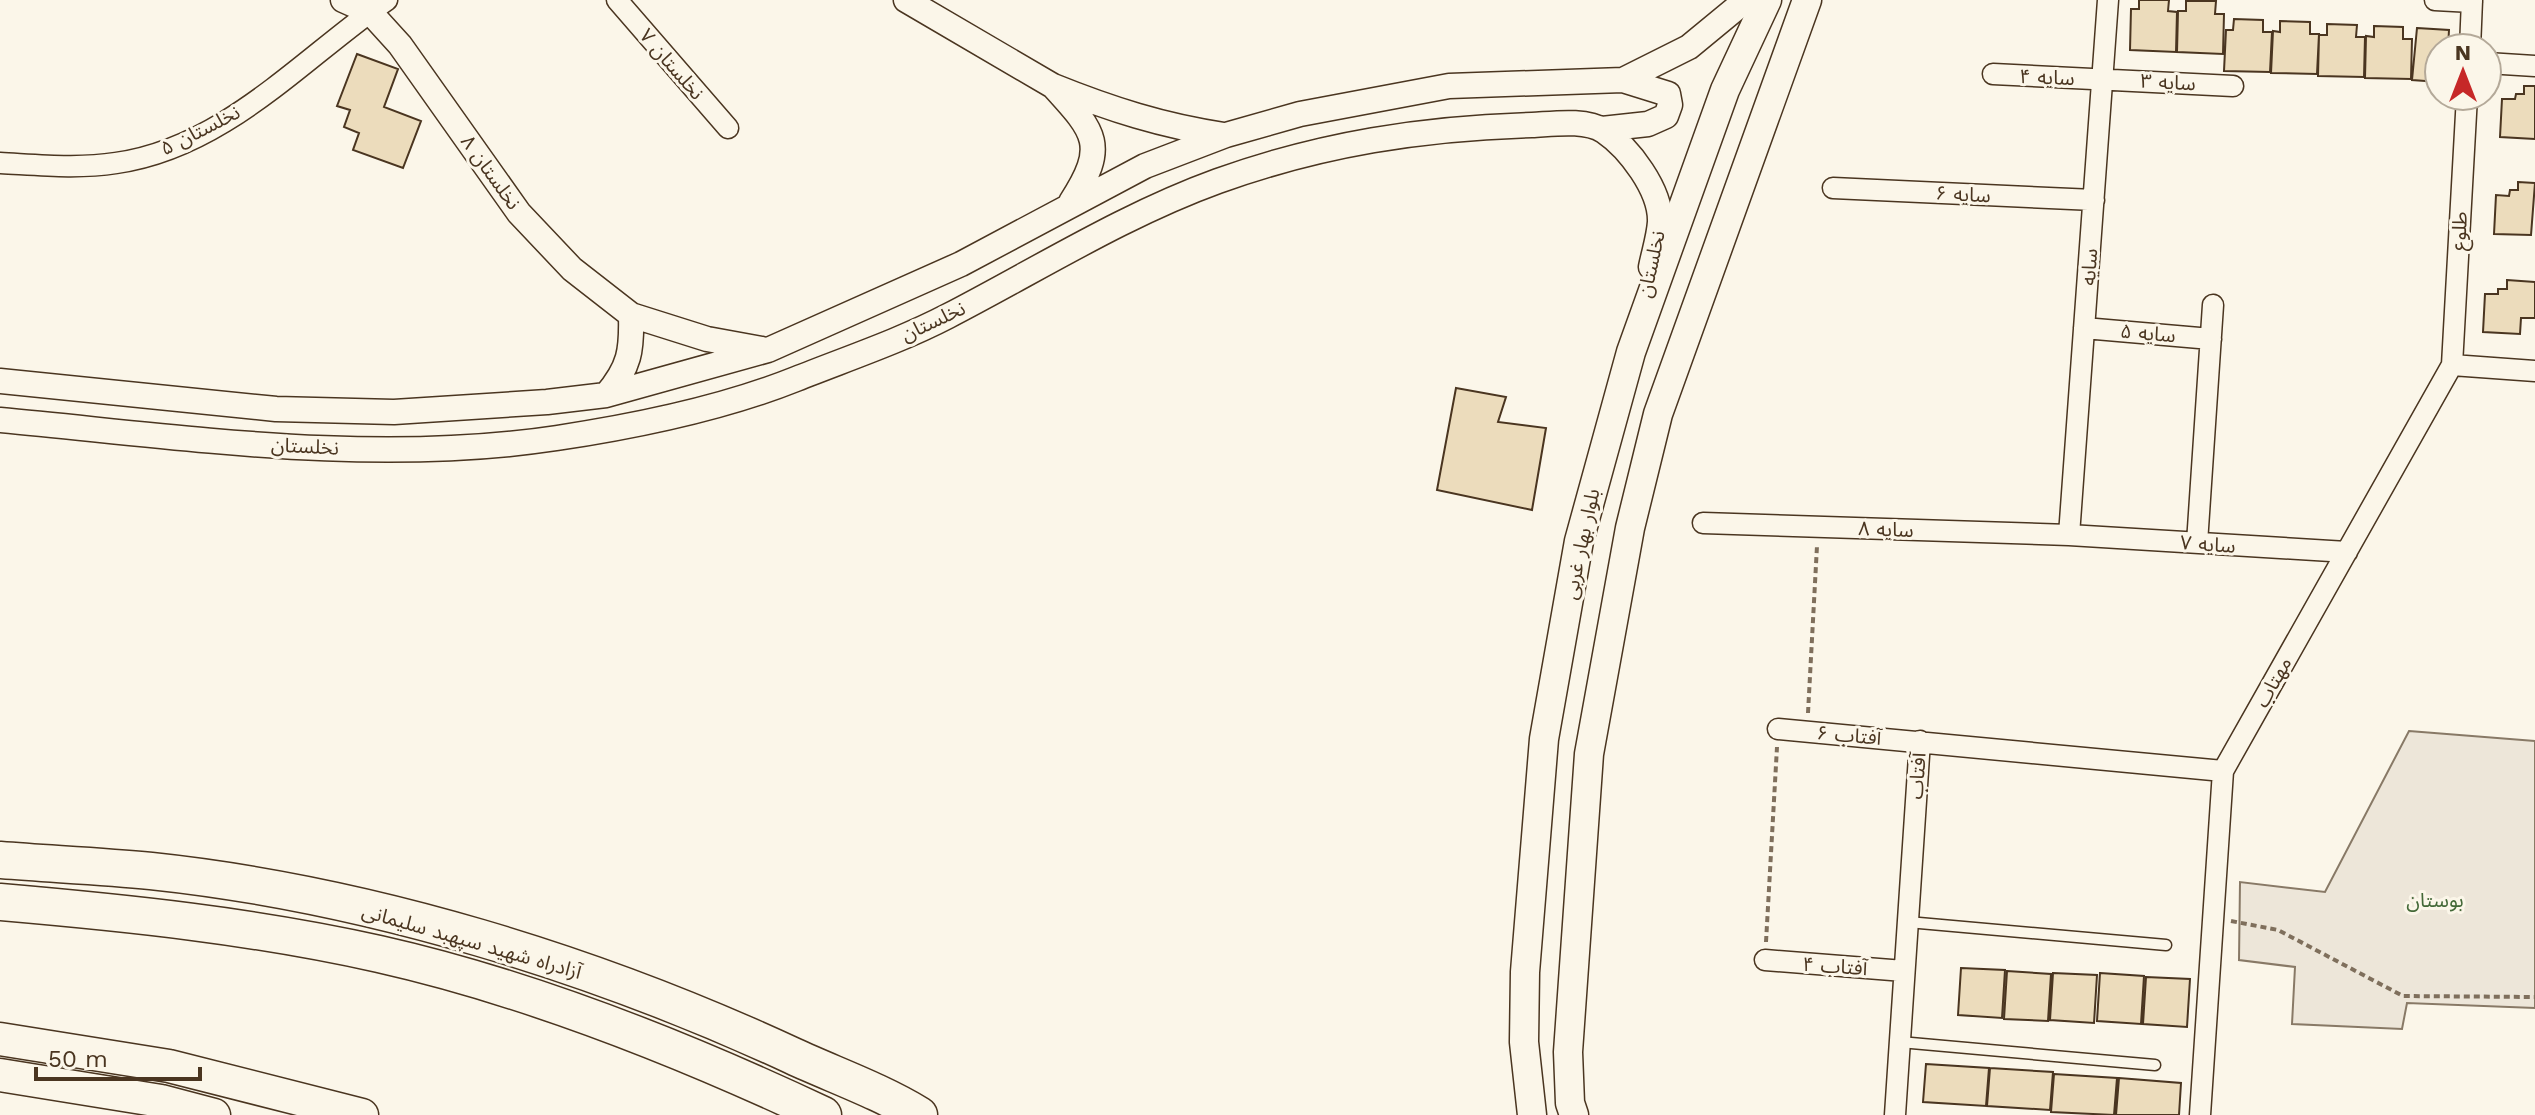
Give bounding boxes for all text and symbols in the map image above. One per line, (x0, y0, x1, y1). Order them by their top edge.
street label: نخلستان ۷ (635, 24, 709, 104)
north arrow (2423, 32, 2503, 112)
text: N (2455, 40, 2471, 65)
street label: سایه ۴ (2019, 64, 2075, 90)
street label: سایه ۳ (2140, 69, 2196, 95)
street label: نخلستان ۵ (156, 100, 244, 160)
street label: نخلستان ۸ (456, 130, 526, 214)
street label: سایه ۶ (1935, 181, 1991, 207)
street label: طلوع (2446, 211, 2475, 251)
street label: نخلستان (1632, 228, 1670, 300)
street label: سایه (2076, 248, 2102, 286)
street label: نخلستان (897, 296, 969, 346)
street label: سایه ۵ (2119, 319, 2177, 347)
street label: نخلستان (270, 432, 340, 460)
street label: بلوار بهار غربی (1558, 486, 1604, 602)
street label: سایه ۸ (1858, 516, 1914, 542)
street label: سایه ۷ (2179, 530, 2237, 558)
street label: مهتاب (2249, 653, 2297, 711)
street label: آفتاب ۶ (1816, 720, 1884, 750)
street label: آفتاب (1903, 751, 1931, 800)
park label: بوستان (2406, 888, 2464, 912)
street label: آزادراه شهید سپهبد سلیمانی (359, 898, 586, 985)
street label: آفتاب ۴ (1802, 952, 1869, 980)
scale bar (36, 1031, 200, 1081)
text: 50 m (48, 1045, 108, 1073)

